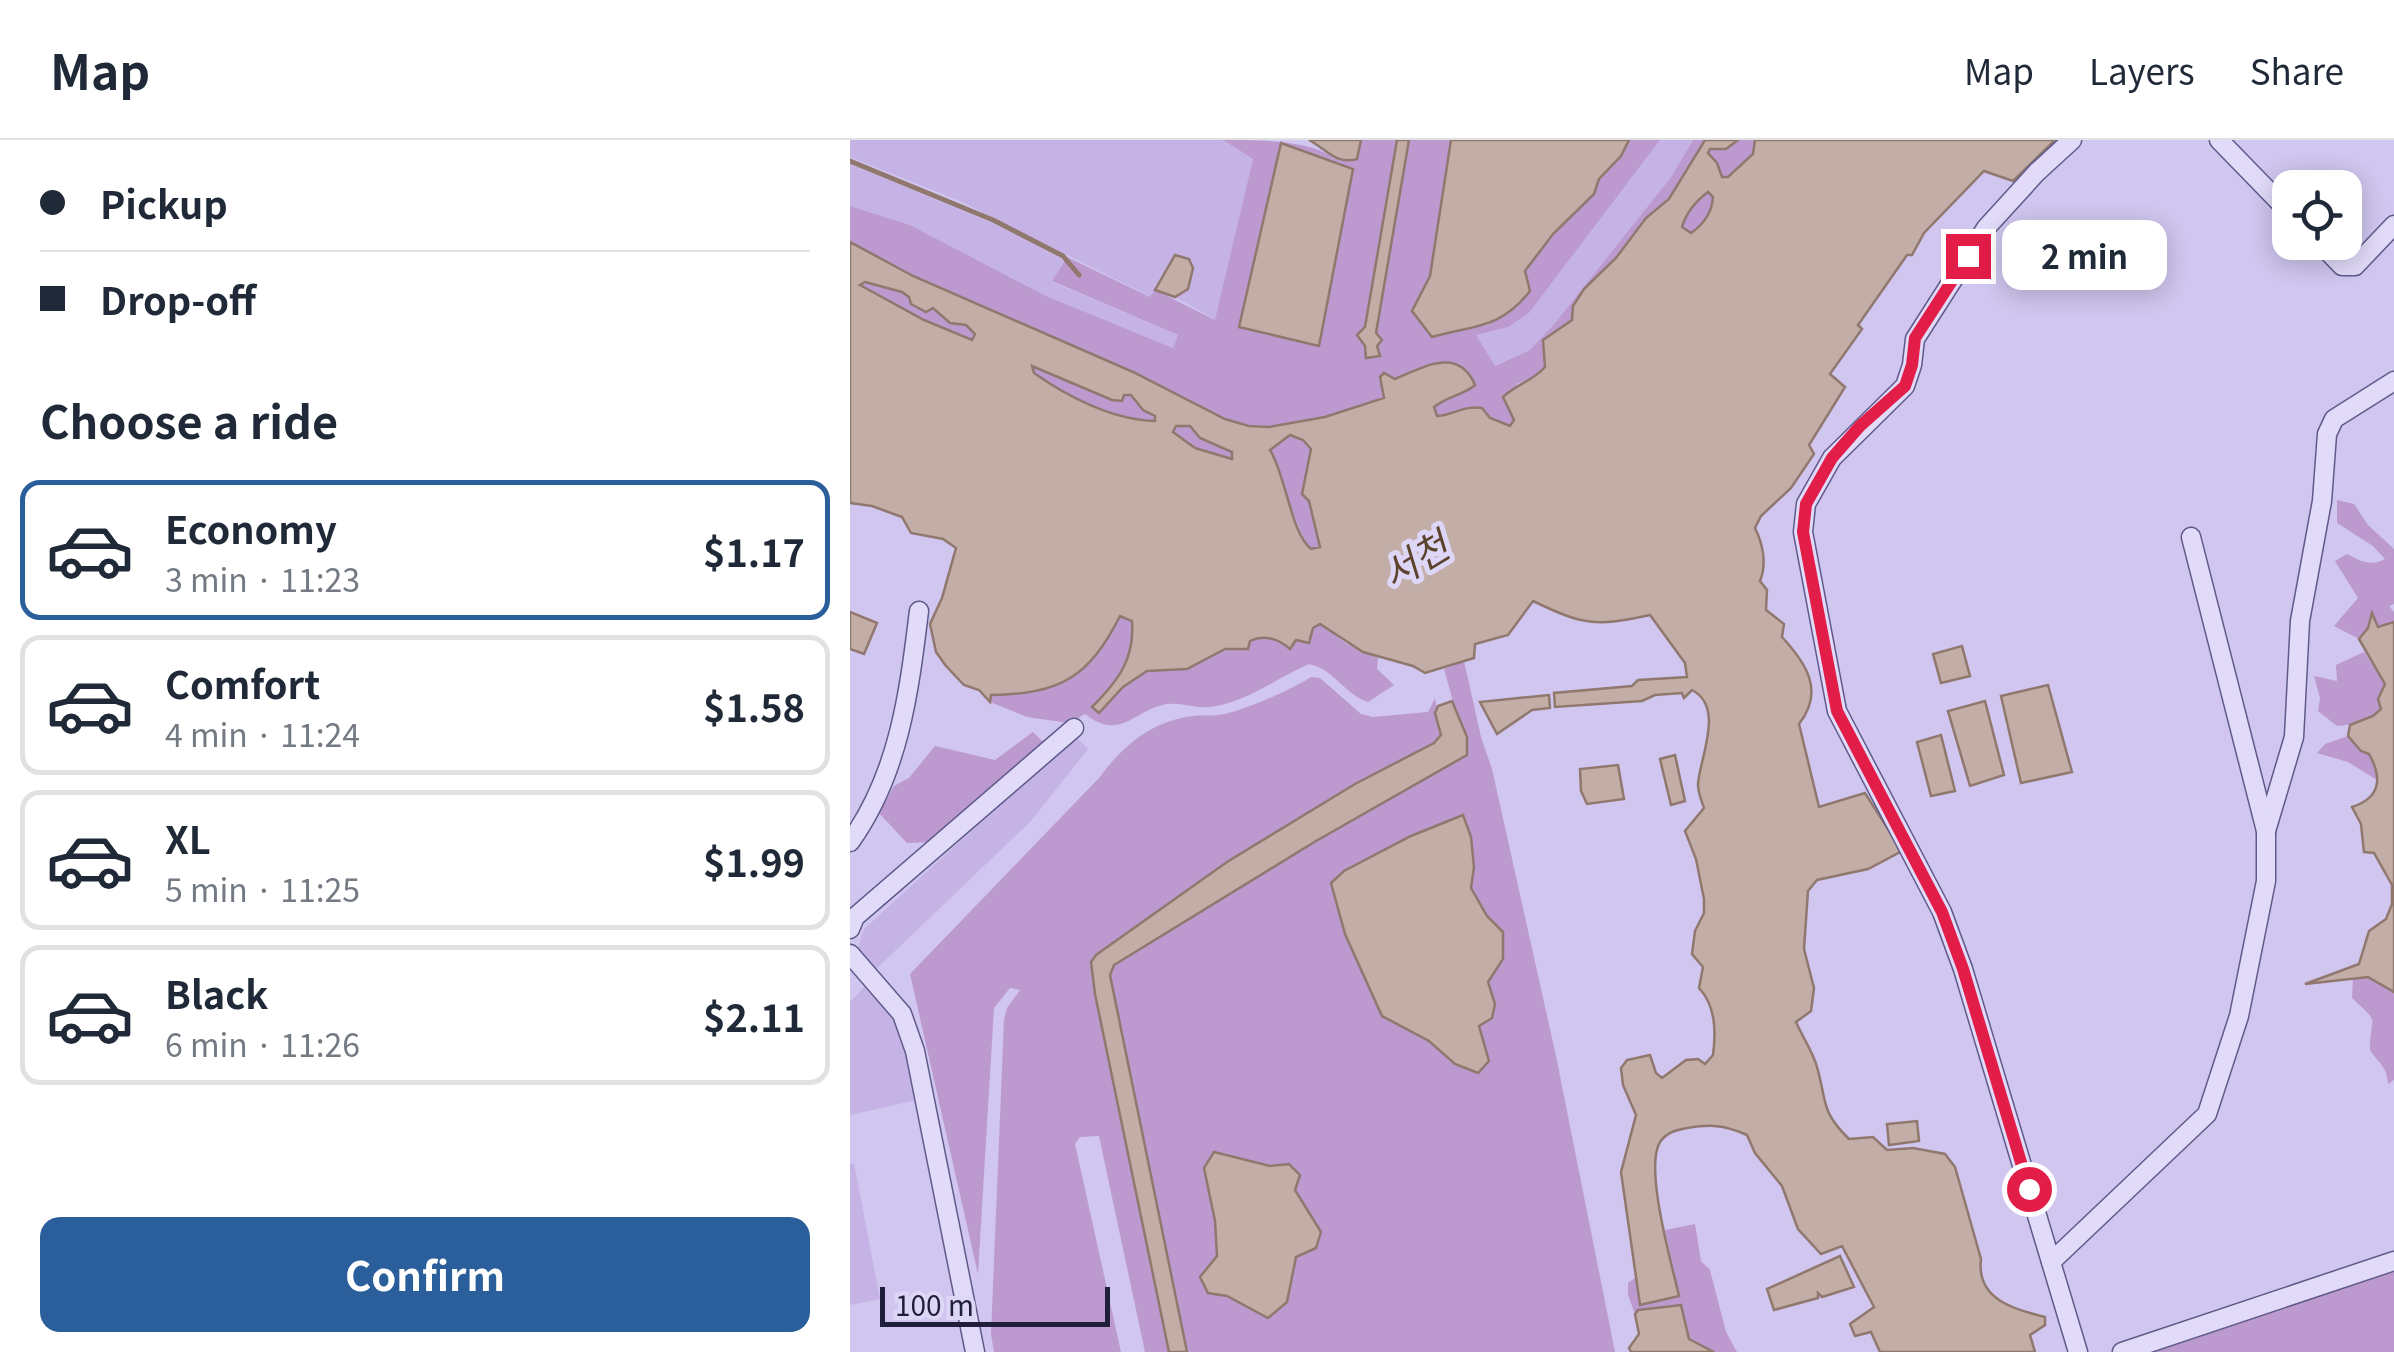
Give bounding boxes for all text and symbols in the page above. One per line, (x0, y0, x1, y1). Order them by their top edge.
text: Map (50, 34, 150, 104)
text: Map (1964, 44, 2034, 95)
text: Layers (2089, 44, 2195, 95)
text: Share (2250, 44, 2344, 95)
map controls (2272, 170, 2362, 260)
button: locate (2272, 170, 2362, 260)
text: Pickup (100, 175, 228, 230)
callout: 2 min (2003, 221, 2168, 291)
text: 2 min (2041, 232, 2128, 278)
route end (1946, 234, 1991, 279)
text: Drop-off (100, 271, 256, 326)
text: Choose a ride (40, 387, 338, 452)
text: Economy (165, 500, 337, 555)
icon: car (45, 505, 135, 595)
water label: 서천 (1370, 514, 1462, 600)
text: $1.17 (703, 523, 805, 578)
text: 3 min · 11:23 (165, 555, 360, 601)
text: Comfort (165, 655, 320, 710)
icon: car (45, 660, 135, 750)
text: $1.58 (703, 678, 805, 733)
text: 4 min · 11:24 (165, 710, 360, 756)
text: XL (165, 810, 211, 865)
icon: car (45, 815, 135, 905)
text: $1.99 (703, 833, 805, 888)
text: 5 min · 11:25 (165, 865, 360, 911)
text: Black (165, 965, 268, 1020)
icon: car (45, 970, 135, 1060)
text: $2.11 (703, 988, 805, 1043)
text: 6 min · 11:26 (165, 1020, 360, 1066)
route start (2007, 1167, 2052, 1212)
button: Confirm (40, 1217, 810, 1332)
scale bar (880, 1282, 1110, 1326)
text: 100 m (895, 1284, 974, 1324)

